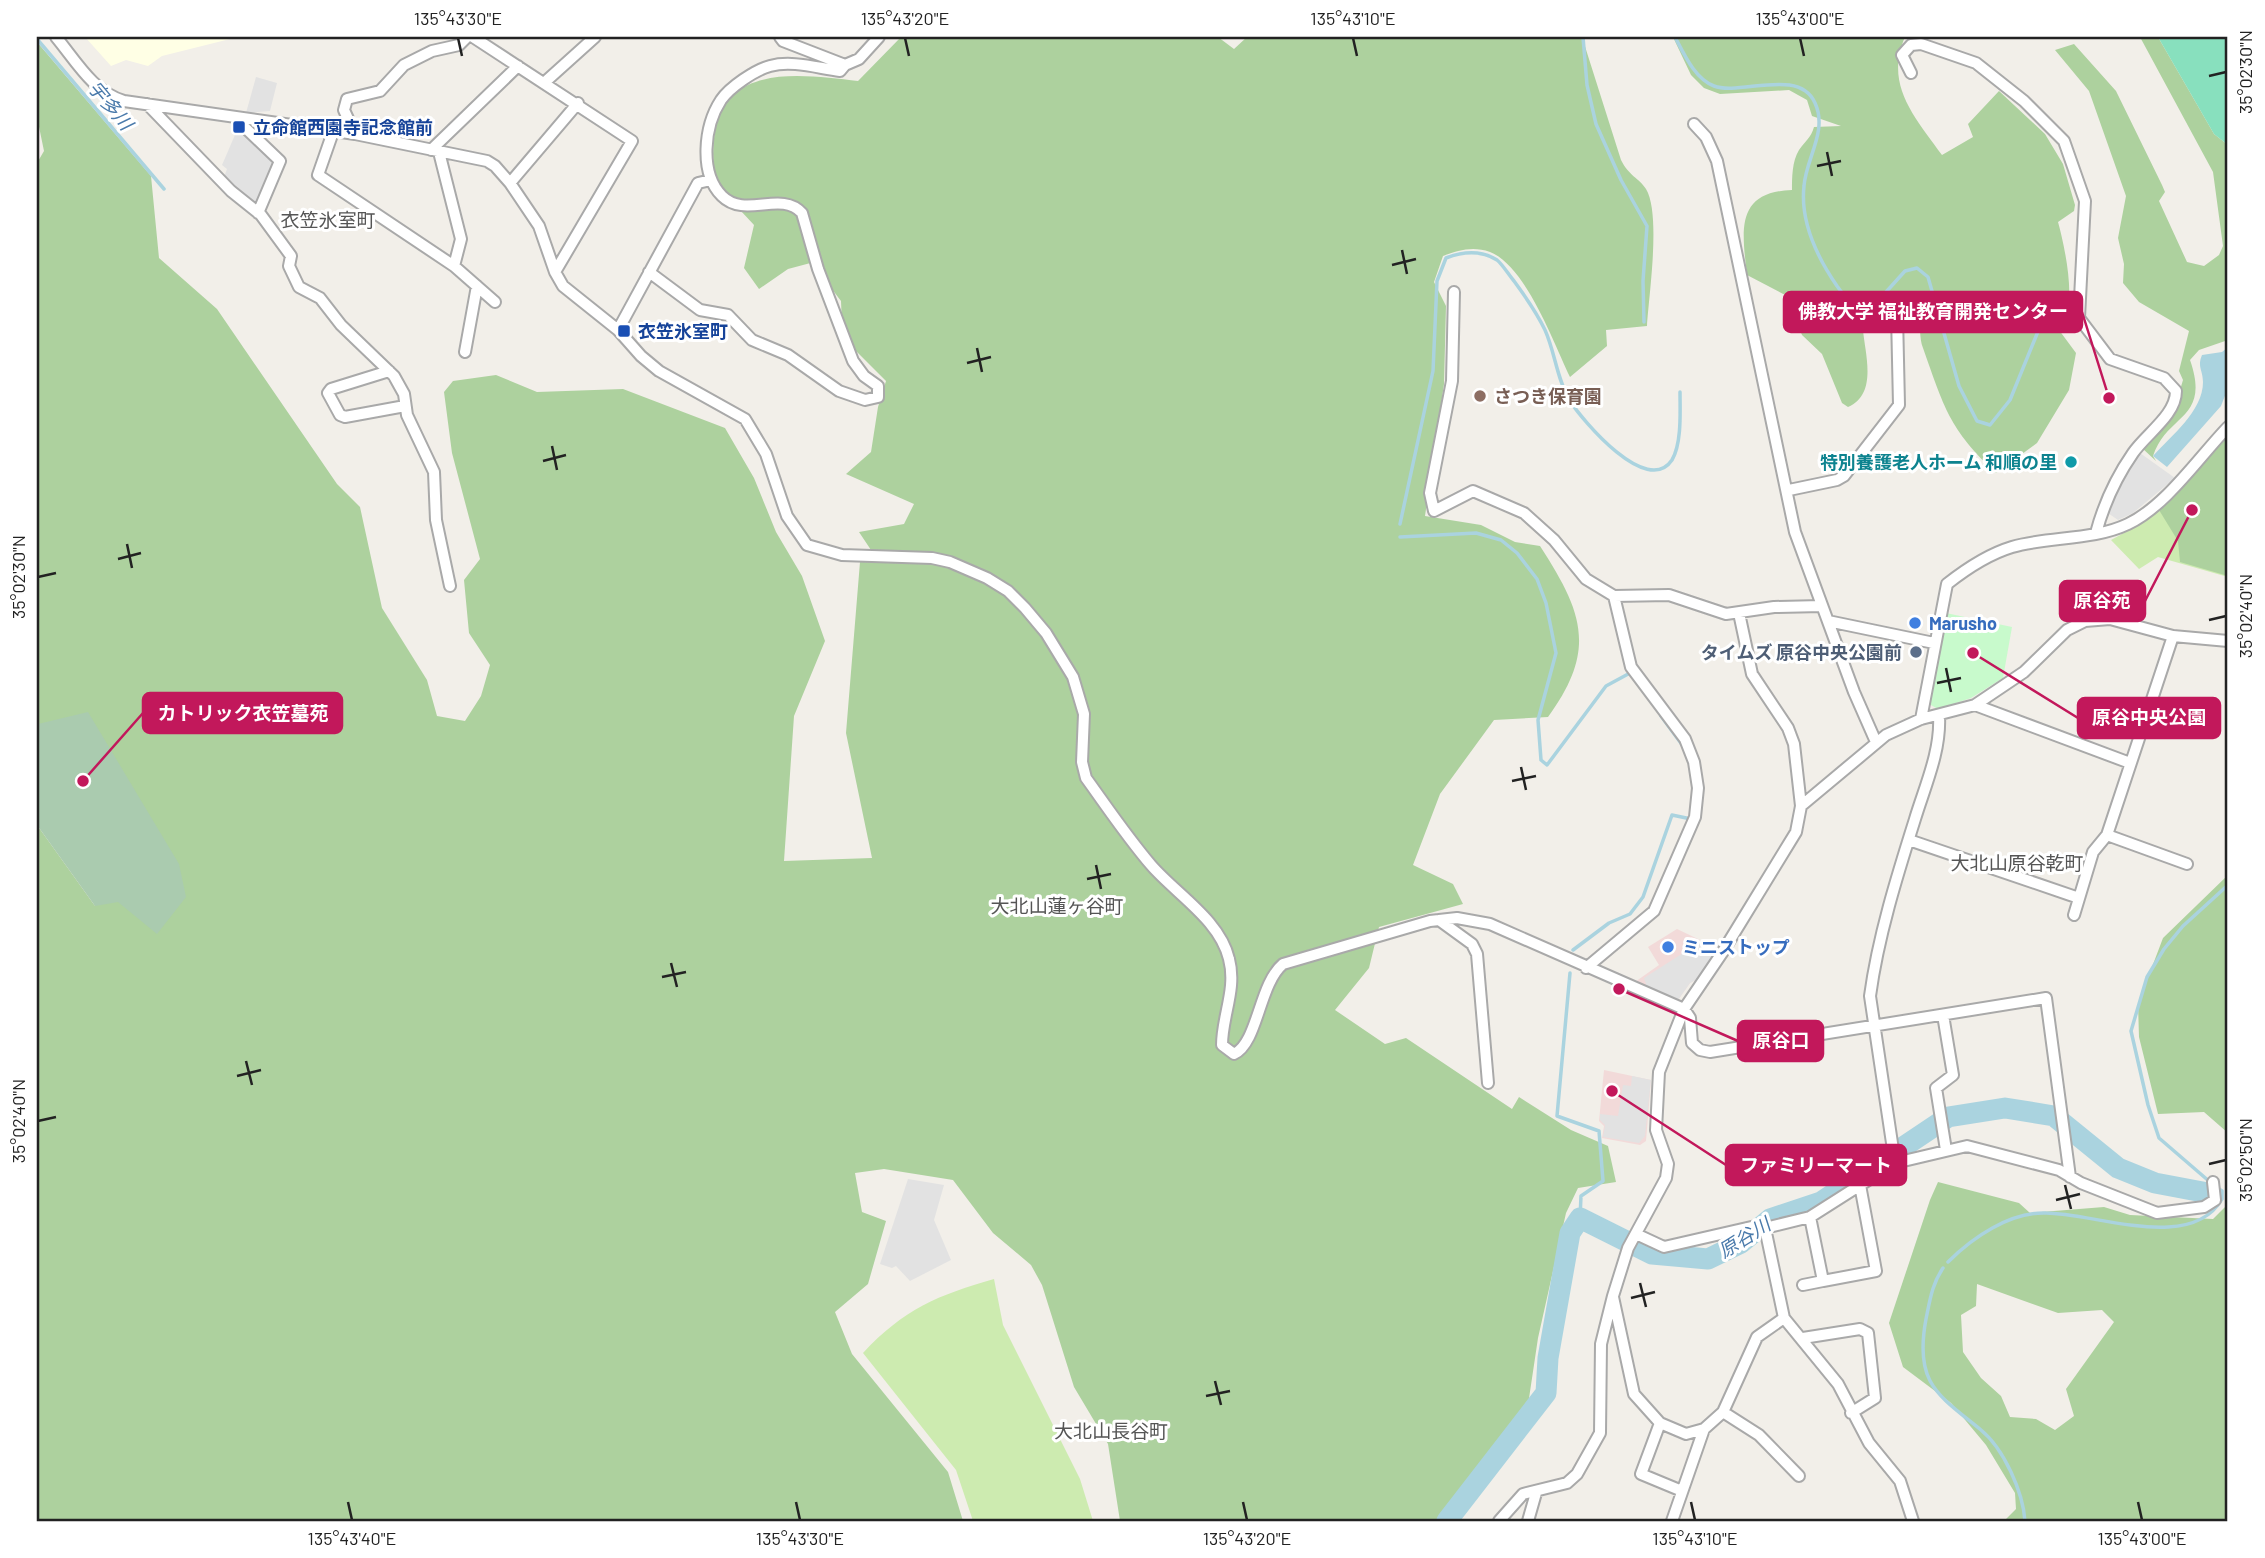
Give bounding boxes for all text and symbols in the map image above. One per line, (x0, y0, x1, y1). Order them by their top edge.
text: 135°43'30"E (414, 7, 502, 29)
text: 135°43'20"E (861, 7, 949, 29)
text: 135°43'10"E (1310, 7, 1396, 29)
text: 135°43'00"E (1755, 7, 1845, 29)
text: 35°02'30"N (2234, 30, 2256, 114)
water label: 宇多川 (84, 76, 139, 136)
place label: 立命館西園寺記念館前 (253, 116, 433, 138)
marker: 立命館西園寺記念館前 (231, 119, 247, 135)
district label: 衣笠氷室町 (280, 208, 376, 231)
callout: 佛教大学 福祉教育開発センター (1784, 292, 2082, 332)
text: 佛教大学 福祉教育開発センター (1798, 299, 2068, 322)
place label: 衣笠氷室町 (638, 320, 728, 342)
marker: 衣笠氷室町 (616, 323, 632, 339)
place label: さつき保育園 (1494, 385, 1602, 407)
marker: さつき保育園 (1472, 388, 1488, 404)
place label: 特別養護老人ホーム 和順の里 (1820, 451, 2057, 473)
marker: 特別養護老人ホーム 和順の里 (2063, 454, 2079, 470)
text: 35°02'30"N (7, 535, 29, 619)
text: 35°02'40"N (2234, 574, 2256, 658)
callout: 原谷苑 (2060, 581, 2145, 621)
text: 原谷苑 (2073, 588, 2131, 611)
place label: Marusho (1929, 612, 1997, 634)
marker: Marusho (1907, 615, 1923, 631)
place label: タイムズ 原谷中央公園前 (1701, 641, 1902, 663)
marker: タイムズ 原谷中央公園前 (1908, 644, 1924, 660)
callout: カトリック衣笠墓苑 (143, 693, 342, 733)
callout: 原谷中央公園 (2078, 698, 2220, 738)
text: カトリック衣笠墓苑 (157, 701, 329, 724)
text: 原谷中央公園 (2092, 705, 2206, 728)
district label: 大北山原谷乾町 (1950, 851, 2084, 874)
district label: 大北山蓮ヶ谷町 (990, 894, 1124, 917)
place label: ミニストップ (1682, 936, 1790, 958)
marker: ミニストップ (1660, 939, 1676, 955)
callout: 原谷口 (1738, 1021, 1823, 1061)
text: 原谷口 (1752, 1028, 1810, 1051)
text: 35°02'40"N (7, 1079, 29, 1163)
text: 35°02'50"N (2234, 1118, 2256, 1202)
callout: ファミリーマート (1726, 1145, 1906, 1185)
text: ファミリーマート (1740, 1153, 1892, 1176)
water label: 原谷川 (1714, 1211, 1776, 1262)
district label: 大北山長谷町 (1054, 1419, 1168, 1442)
text: 135°43'40"E (308, 1527, 396, 1549)
text: 135°43'30"E (756, 1527, 844, 1549)
text: 135°43'20"E (1203, 1527, 1291, 1549)
text: 135°43'10"E (1652, 1527, 1738, 1549)
text: 135°43'00"E (2097, 1527, 2187, 1549)

